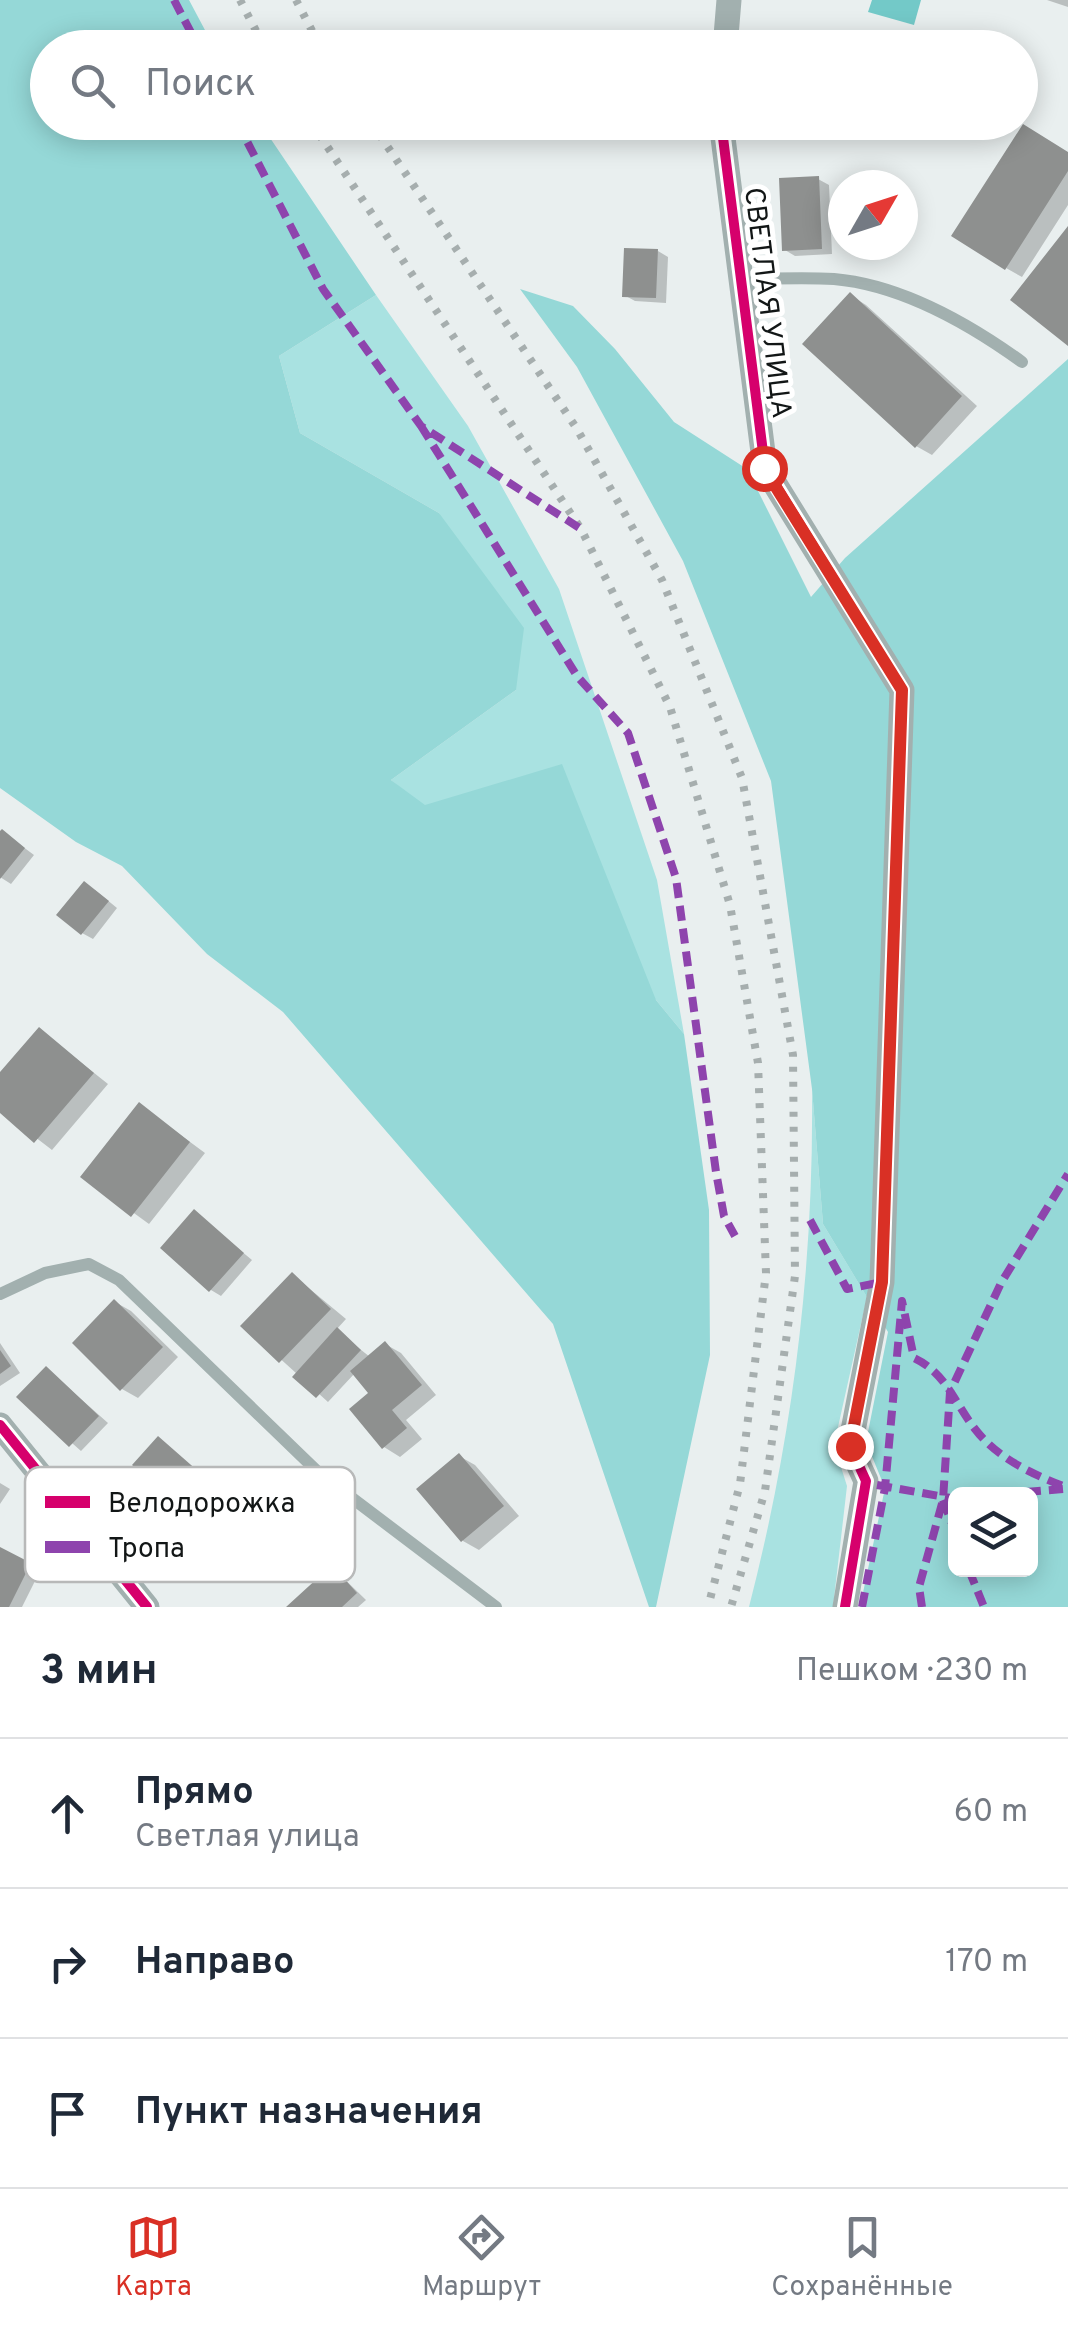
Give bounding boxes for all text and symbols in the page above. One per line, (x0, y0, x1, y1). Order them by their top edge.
search box (30, 30, 1038, 140)
icon: search (65, 58, 120, 113)
text: Поиск (145, 61, 256, 110)
north arrow (828, 170, 918, 260)
street label: СВЕТЛАЯ УЛИЦА (734, 186, 798, 420)
route start (742, 446, 788, 492)
route end (828, 1424, 874, 1470)
legend (25, 1467, 355, 1582)
text: Велодорожка (108, 1487, 295, 1523)
map controls (948, 1487, 1038, 1577)
button: layers (948, 1487, 1038, 1577)
text: Тропа (108, 1532, 185, 1568)
text: 3 мин (40, 1646, 158, 1699)
text: Пешком · 230 m (796, 1652, 1028, 1692)
text: Прямо (135, 1769, 254, 1818)
icon: ahead (40, 1786, 95, 1841)
text: 60 m (954, 1793, 1028, 1833)
text: Светлая улица (135, 1818, 360, 1858)
icon: right (40, 1936, 95, 1991)
text: Направо (135, 1939, 295, 1988)
text: 170 m (945, 1943, 1028, 1983)
icon: arrive (40, 2086, 95, 2141)
text: Пункт назначения (135, 2089, 483, 2138)
tab: Карта (115, 2210, 192, 2306)
tab: Маршрут (422, 2210, 541, 2306)
tab: Сохранённые (771, 2210, 953, 2306)

